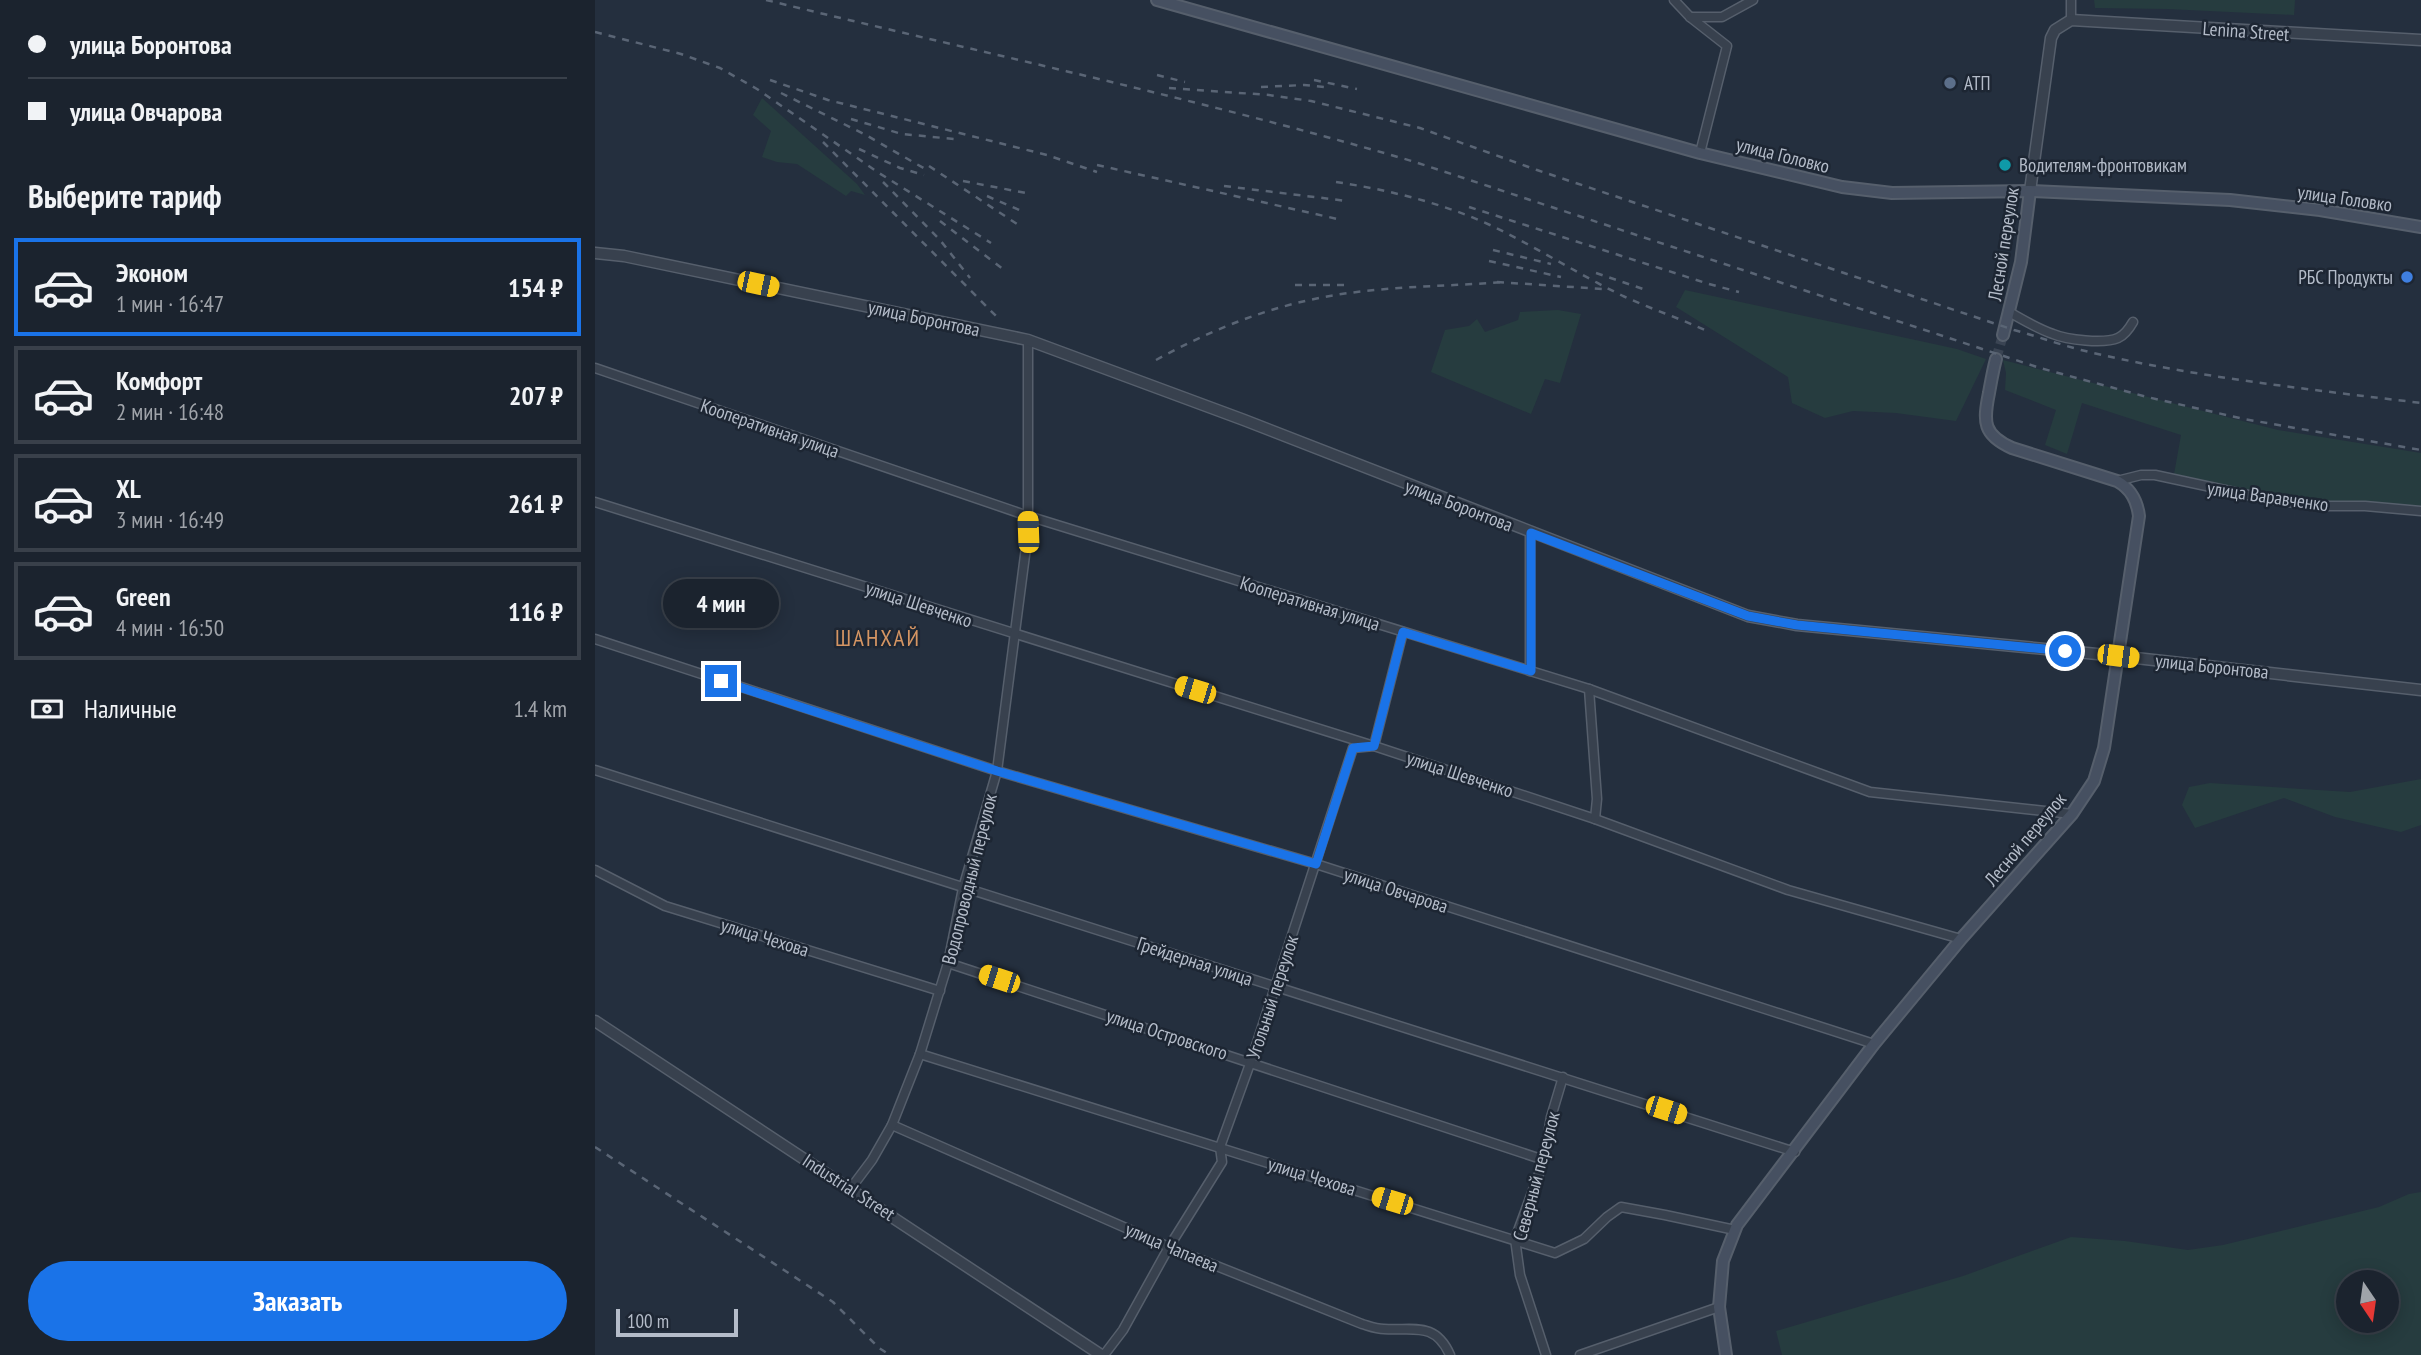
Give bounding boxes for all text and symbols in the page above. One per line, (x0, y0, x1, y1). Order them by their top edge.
street label: Lenina Street (2202, 16, 2291, 46)
text: улица Боронтова (70, 28, 232, 61)
place label: АТП (1964, 71, 1990, 95)
marker: АТП (1942, 75, 1958, 91)
text: улица Овчарова (70, 95, 222, 128)
street label: улица Головко (1734, 132, 1832, 178)
place label: Водителям-фронтовикам (2019, 153, 2187, 177)
marker: Водителям-фронтовикам (1997, 157, 2013, 173)
text: Выберите тариф (28, 175, 222, 217)
street label: улица Головко (2296, 179, 2394, 217)
street label: Лесной переулок (1982, 185, 2024, 304)
icon: car (32, 256, 95, 319)
text: Эконом (116, 256, 188, 289)
place label: РБС Продукты (2298, 265, 2393, 289)
car (736, 269, 781, 299)
marker: РБС Продукты (2399, 269, 2415, 285)
text: 154 ₽ (508, 271, 563, 304)
text: 1 мин · 16:47 (116, 289, 224, 318)
street label: улица Боронтова (866, 294, 982, 342)
icon: car (32, 364, 95, 427)
text: Комфорт (116, 364, 202, 397)
text: 207 ₽ (509, 379, 563, 412)
street label: Кооперативная улица (698, 393, 842, 463)
text: 2 мин · 16:48 (116, 397, 224, 426)
icon: car (32, 472, 95, 535)
text: XL (116, 472, 141, 505)
street label: улица Боронтова (1402, 473, 1516, 537)
street label: улица Варавченко (2206, 476, 2330, 516)
text: 261 ₽ (508, 487, 563, 520)
text: 3 мин · 16:49 (116, 505, 224, 534)
car (1017, 511, 1040, 553)
street label: Кооперативная улица (1237, 570, 1383, 636)
street label: улица Шевченко (863, 575, 975, 633)
icon: car (32, 580, 95, 643)
text: Green (116, 580, 171, 613)
callout: 4 мин (663, 580, 779, 628)
text: 4 мин (696, 589, 746, 618)
text: 116 ₽ (508, 595, 563, 628)
text: 4 мин · 16:50 (116, 613, 224, 642)
district label: ШАНХАЙ (835, 623, 921, 652)
route start (2049, 635, 2081, 667)
car (2096, 643, 2141, 669)
street label: улица Боронтова (2154, 648, 2270, 684)
route end (705, 665, 737, 697)
car (1172, 674, 1219, 706)
icon: cash (28, 690, 66, 728)
text: Наличные (84, 692, 177, 725)
text: 1.4 km (513, 694, 567, 723)
street label: улица Шевченко (1404, 745, 1516, 803)
street label: Лесной переулок (1978, 787, 2072, 891)
street label: Водопроводный переулок (936, 790, 1002, 967)
street label: улица Овчарова (1341, 862, 1451, 918)
street label: улица Чехова (718, 912, 812, 962)
street label: Грейдерная улица (1134, 931, 1256, 991)
street label: Угольный переулок (1241, 931, 1304, 1062)
car (976, 963, 1023, 995)
street label: улица Островского (1103, 1003, 1231, 1065)
car (1643, 1094, 1690, 1126)
street label: Северный переулок (1507, 1108, 1565, 1243)
street label: Industrial Street (798, 1148, 900, 1226)
street label: улица Чехова (1265, 1151, 1359, 1201)
car (1369, 1185, 1416, 1217)
street label: улица Чапаева (1122, 1217, 1222, 1277)
button: Заказать (28, 1261, 567, 1341)
north arrow (2336, 1270, 2399, 1334)
map controls (2336, 1270, 2399, 1333)
scale bar (616, 1306, 739, 1338)
text: 100 m (627, 1309, 669, 1333)

